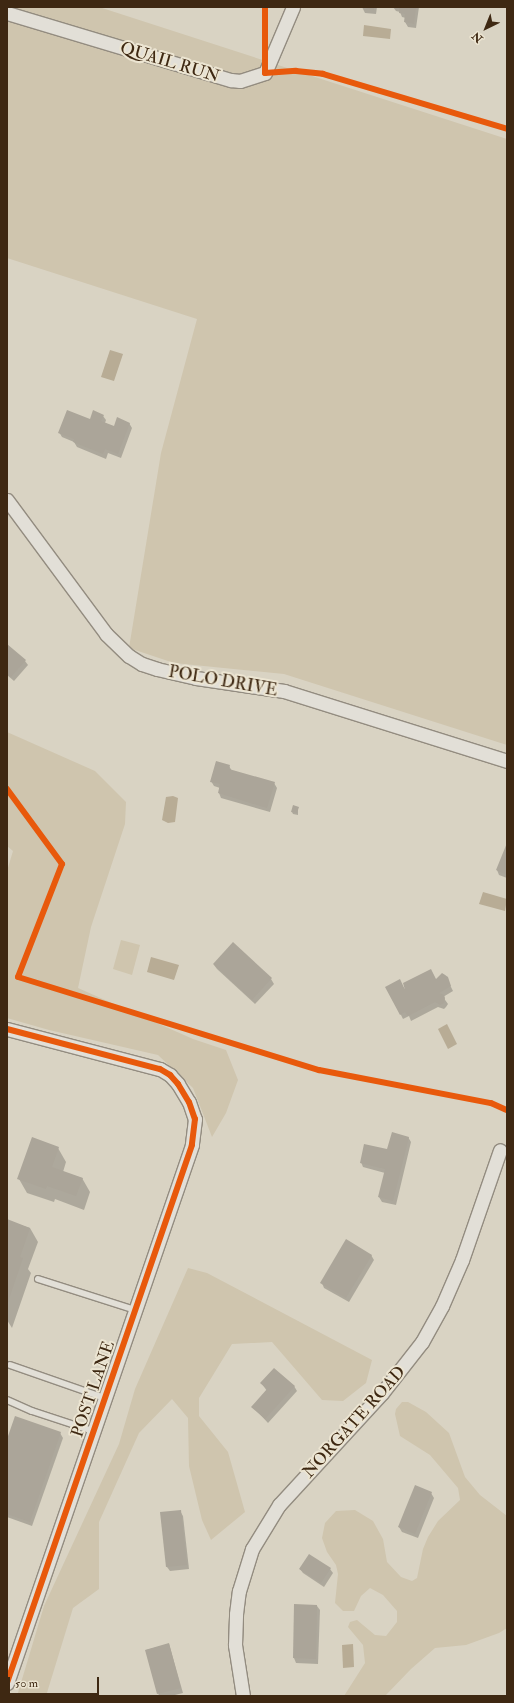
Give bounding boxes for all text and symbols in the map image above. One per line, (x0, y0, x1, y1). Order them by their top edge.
north arrow (466, 8, 506, 48)
text: N (469, 29, 486, 45)
street label: QUAIL RUN (118, 37, 222, 87)
street label: POLO DRIVE (167, 661, 279, 701)
street label: POST LANE (67, 1338, 119, 1440)
street label: NORGATE ROAD (298, 1362, 410, 1482)
scale bar (10, 1669, 101, 1695)
text: 50 m (15, 1676, 38, 1691)

